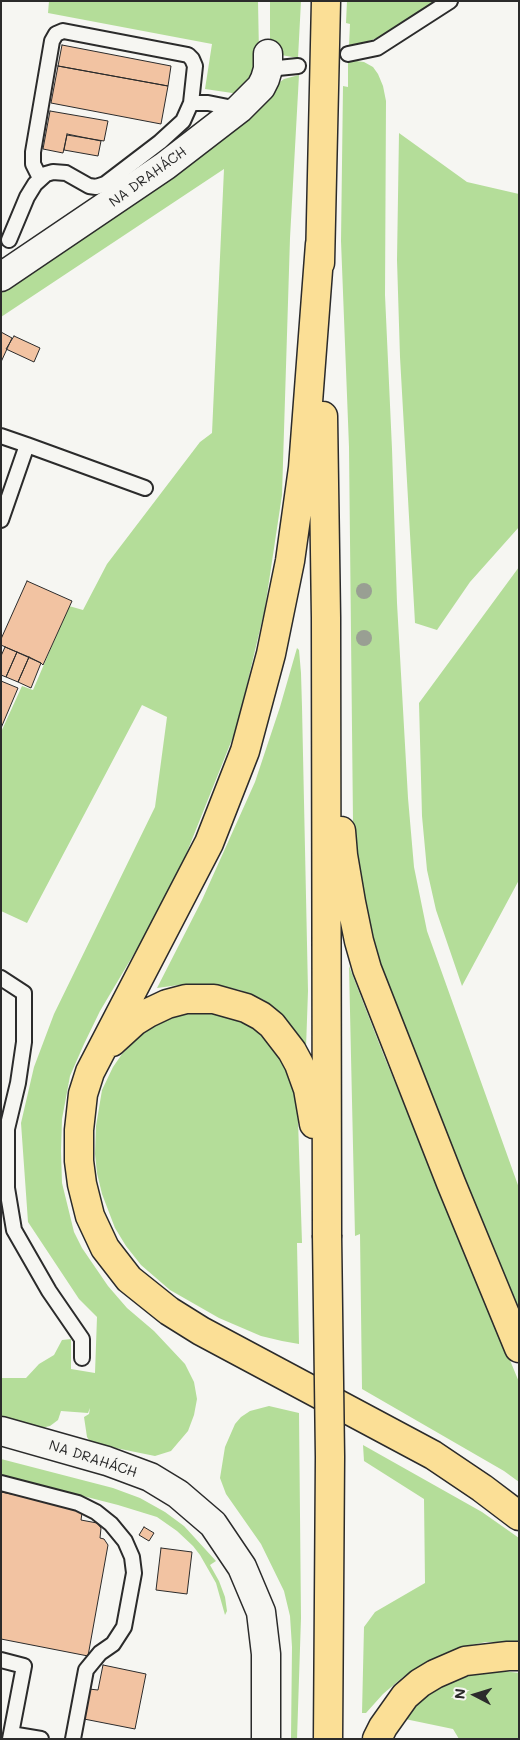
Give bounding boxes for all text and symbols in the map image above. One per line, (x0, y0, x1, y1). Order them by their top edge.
street label: NA DRAHÁCH (106, 143, 190, 211)
street label: NA DRAHÁCH (47, 1437, 139, 1481)
north arrow (450, 1670, 500, 1720)
text: N (450, 1688, 469, 1700)

